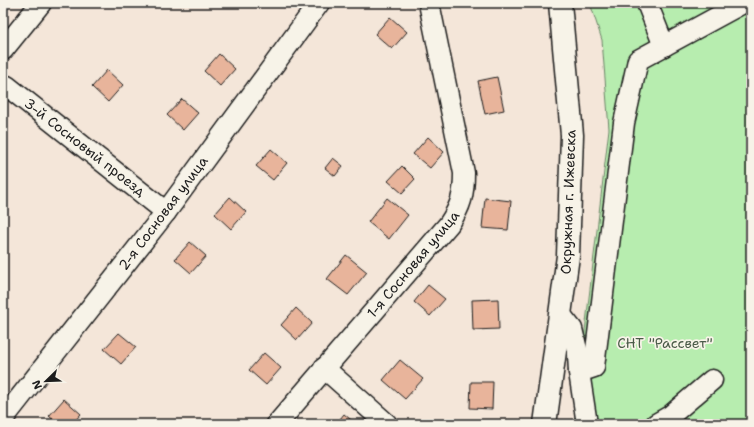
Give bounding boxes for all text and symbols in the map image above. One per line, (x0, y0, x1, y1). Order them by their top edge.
street label: 3-й Сосновый проезд (21, 94, 149, 200)
street label: Окружная г. Ижевска (556, 129, 580, 275)
street label: 2-я Сосновая улица (114, 152, 212, 274)
street label: 1-я Сосновая улица (363, 206, 463, 321)
park label: СНТ "Рассвет" (617, 334, 713, 352)
north arrow (26, 361, 66, 401)
text: N (29, 378, 46, 392)

